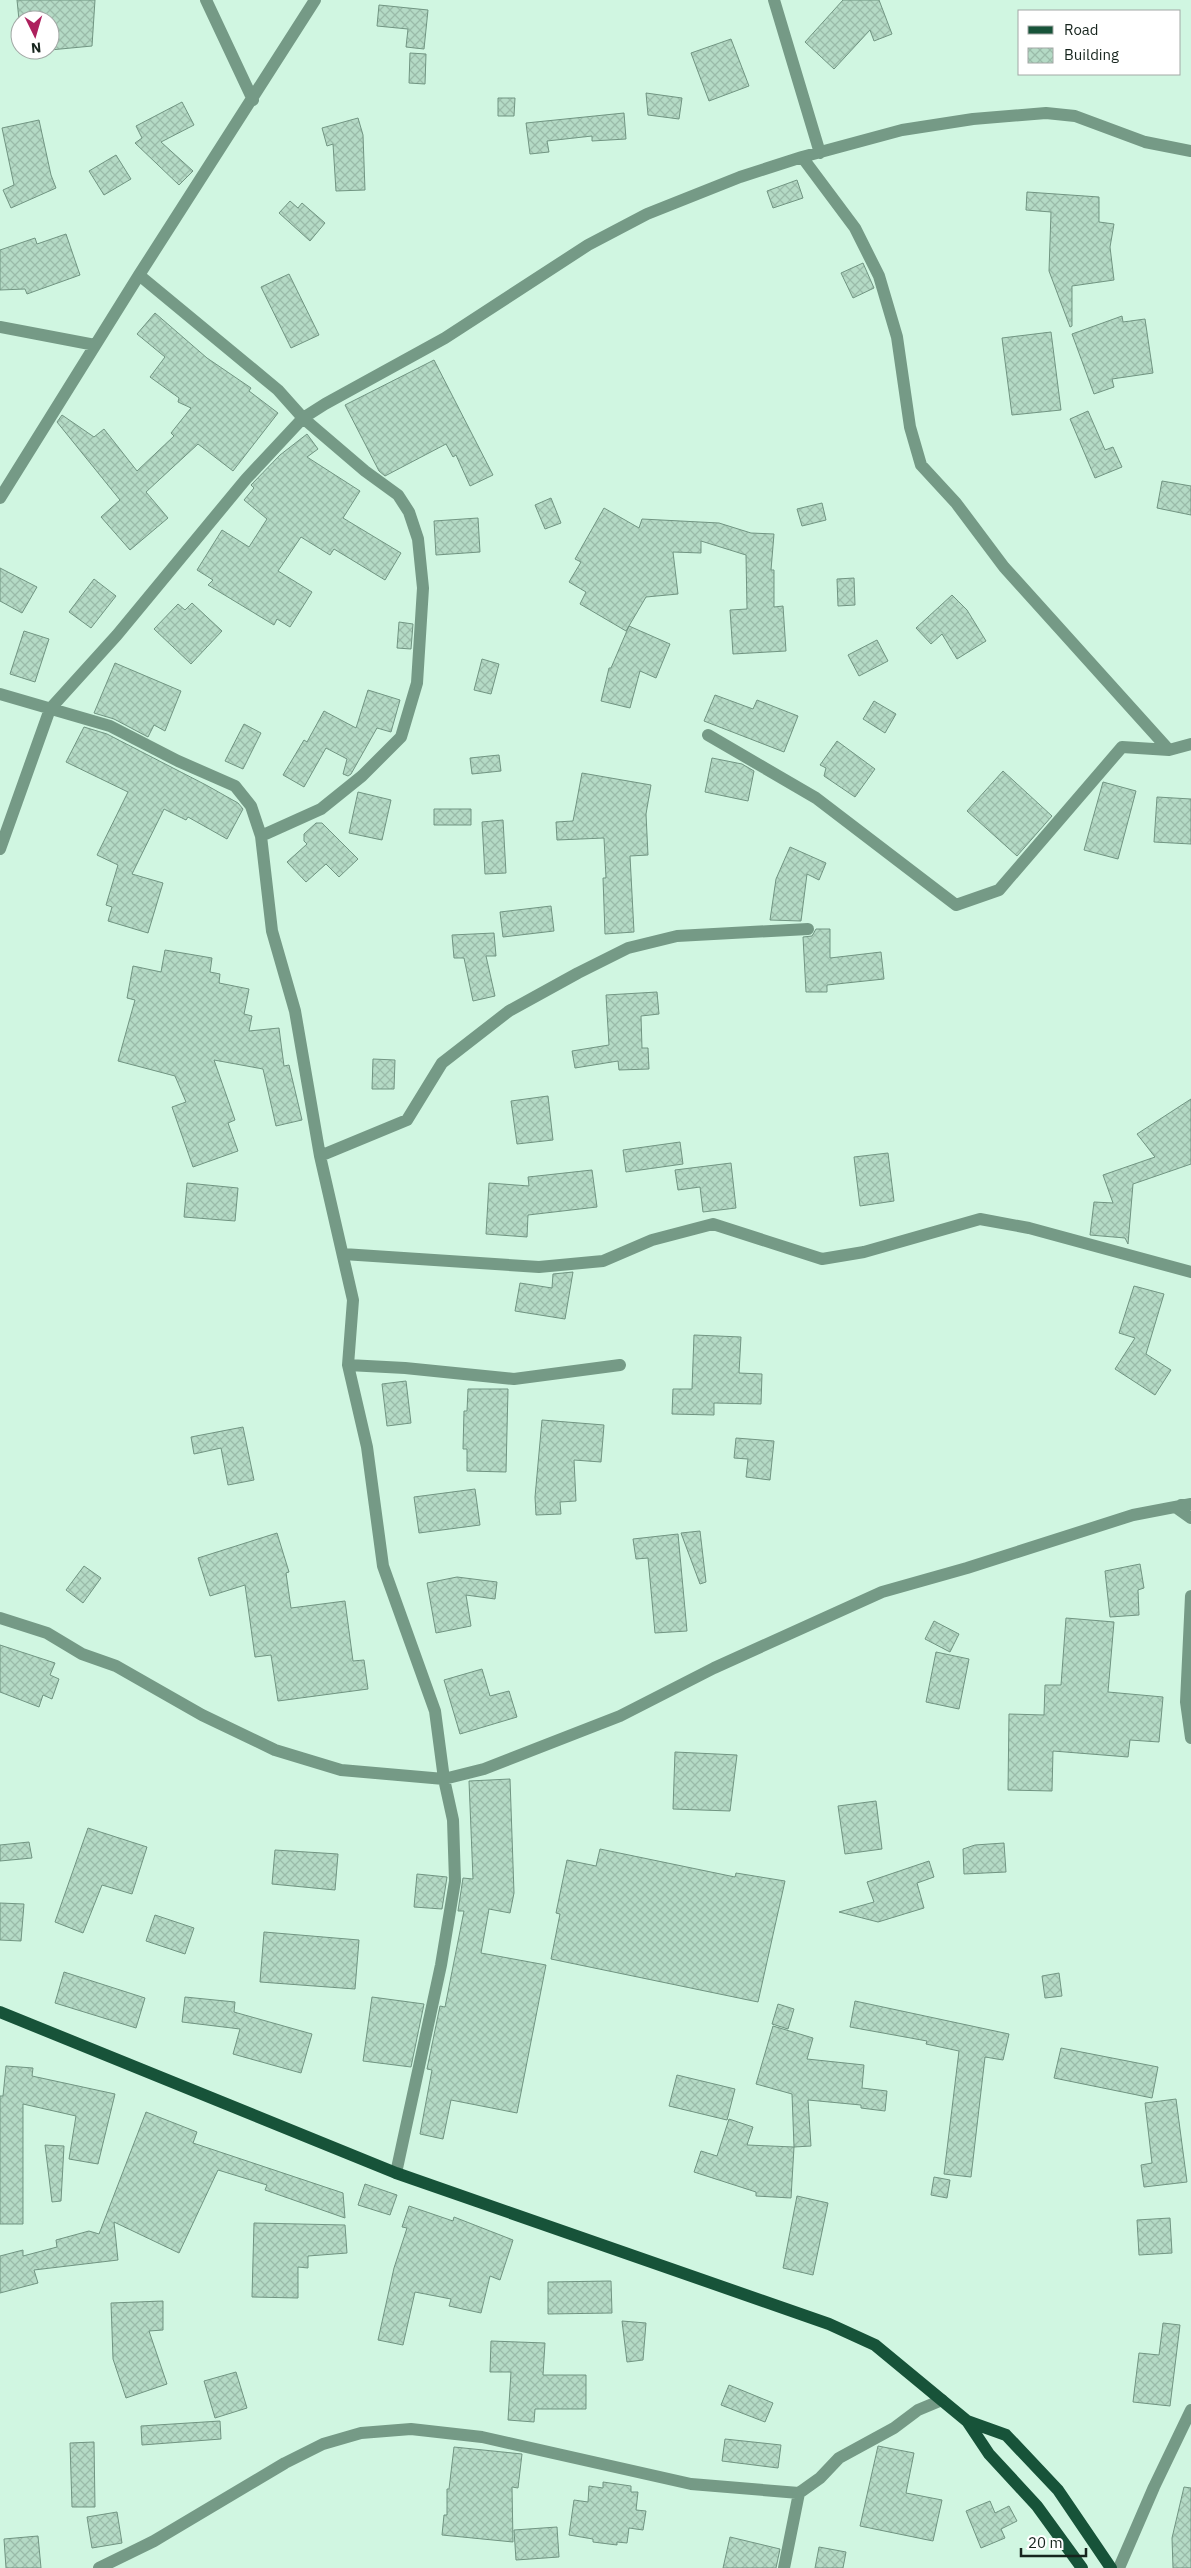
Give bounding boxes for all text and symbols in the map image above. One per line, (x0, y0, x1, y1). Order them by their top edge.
north arrow (10, 10, 60, 60)
legend (1018, 10, 1181, 75)
text: Road (1064, 20, 1099, 39)
text: N (30, 39, 42, 57)
text: Building (1064, 45, 1119, 64)
scale bar (1021, 2526, 1086, 2558)
text: 20 m (1028, 2533, 1063, 2552)

